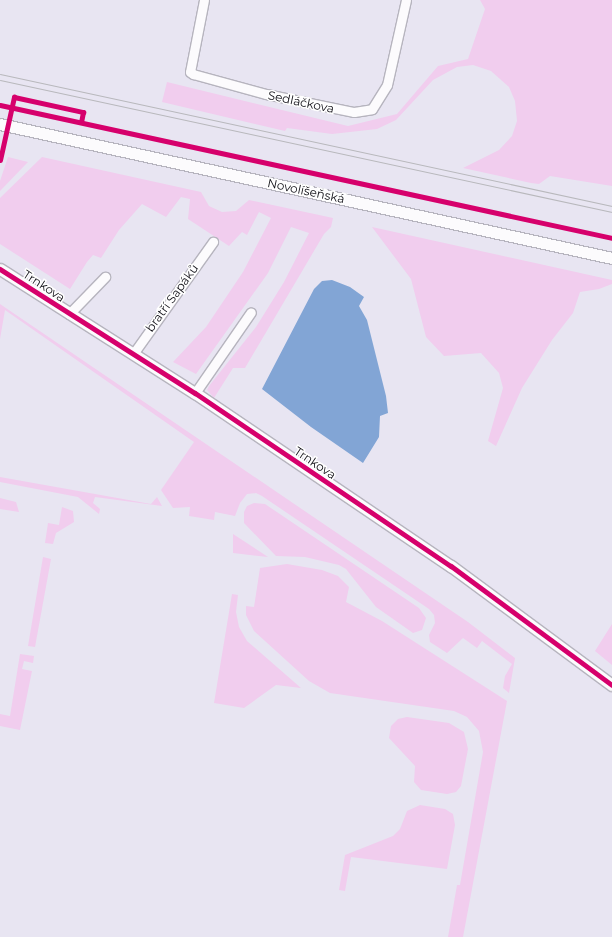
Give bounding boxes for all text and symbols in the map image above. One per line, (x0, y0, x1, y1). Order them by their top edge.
street label: Sedláčkova (267, 88, 335, 116)
street label: Novolíšeňská (266, 176, 346, 206)
street label: bratří Sapáků (143, 261, 201, 335)
street label: Trnkova (20, 267, 68, 305)
street label: Trnkova (291, 444, 339, 482)

